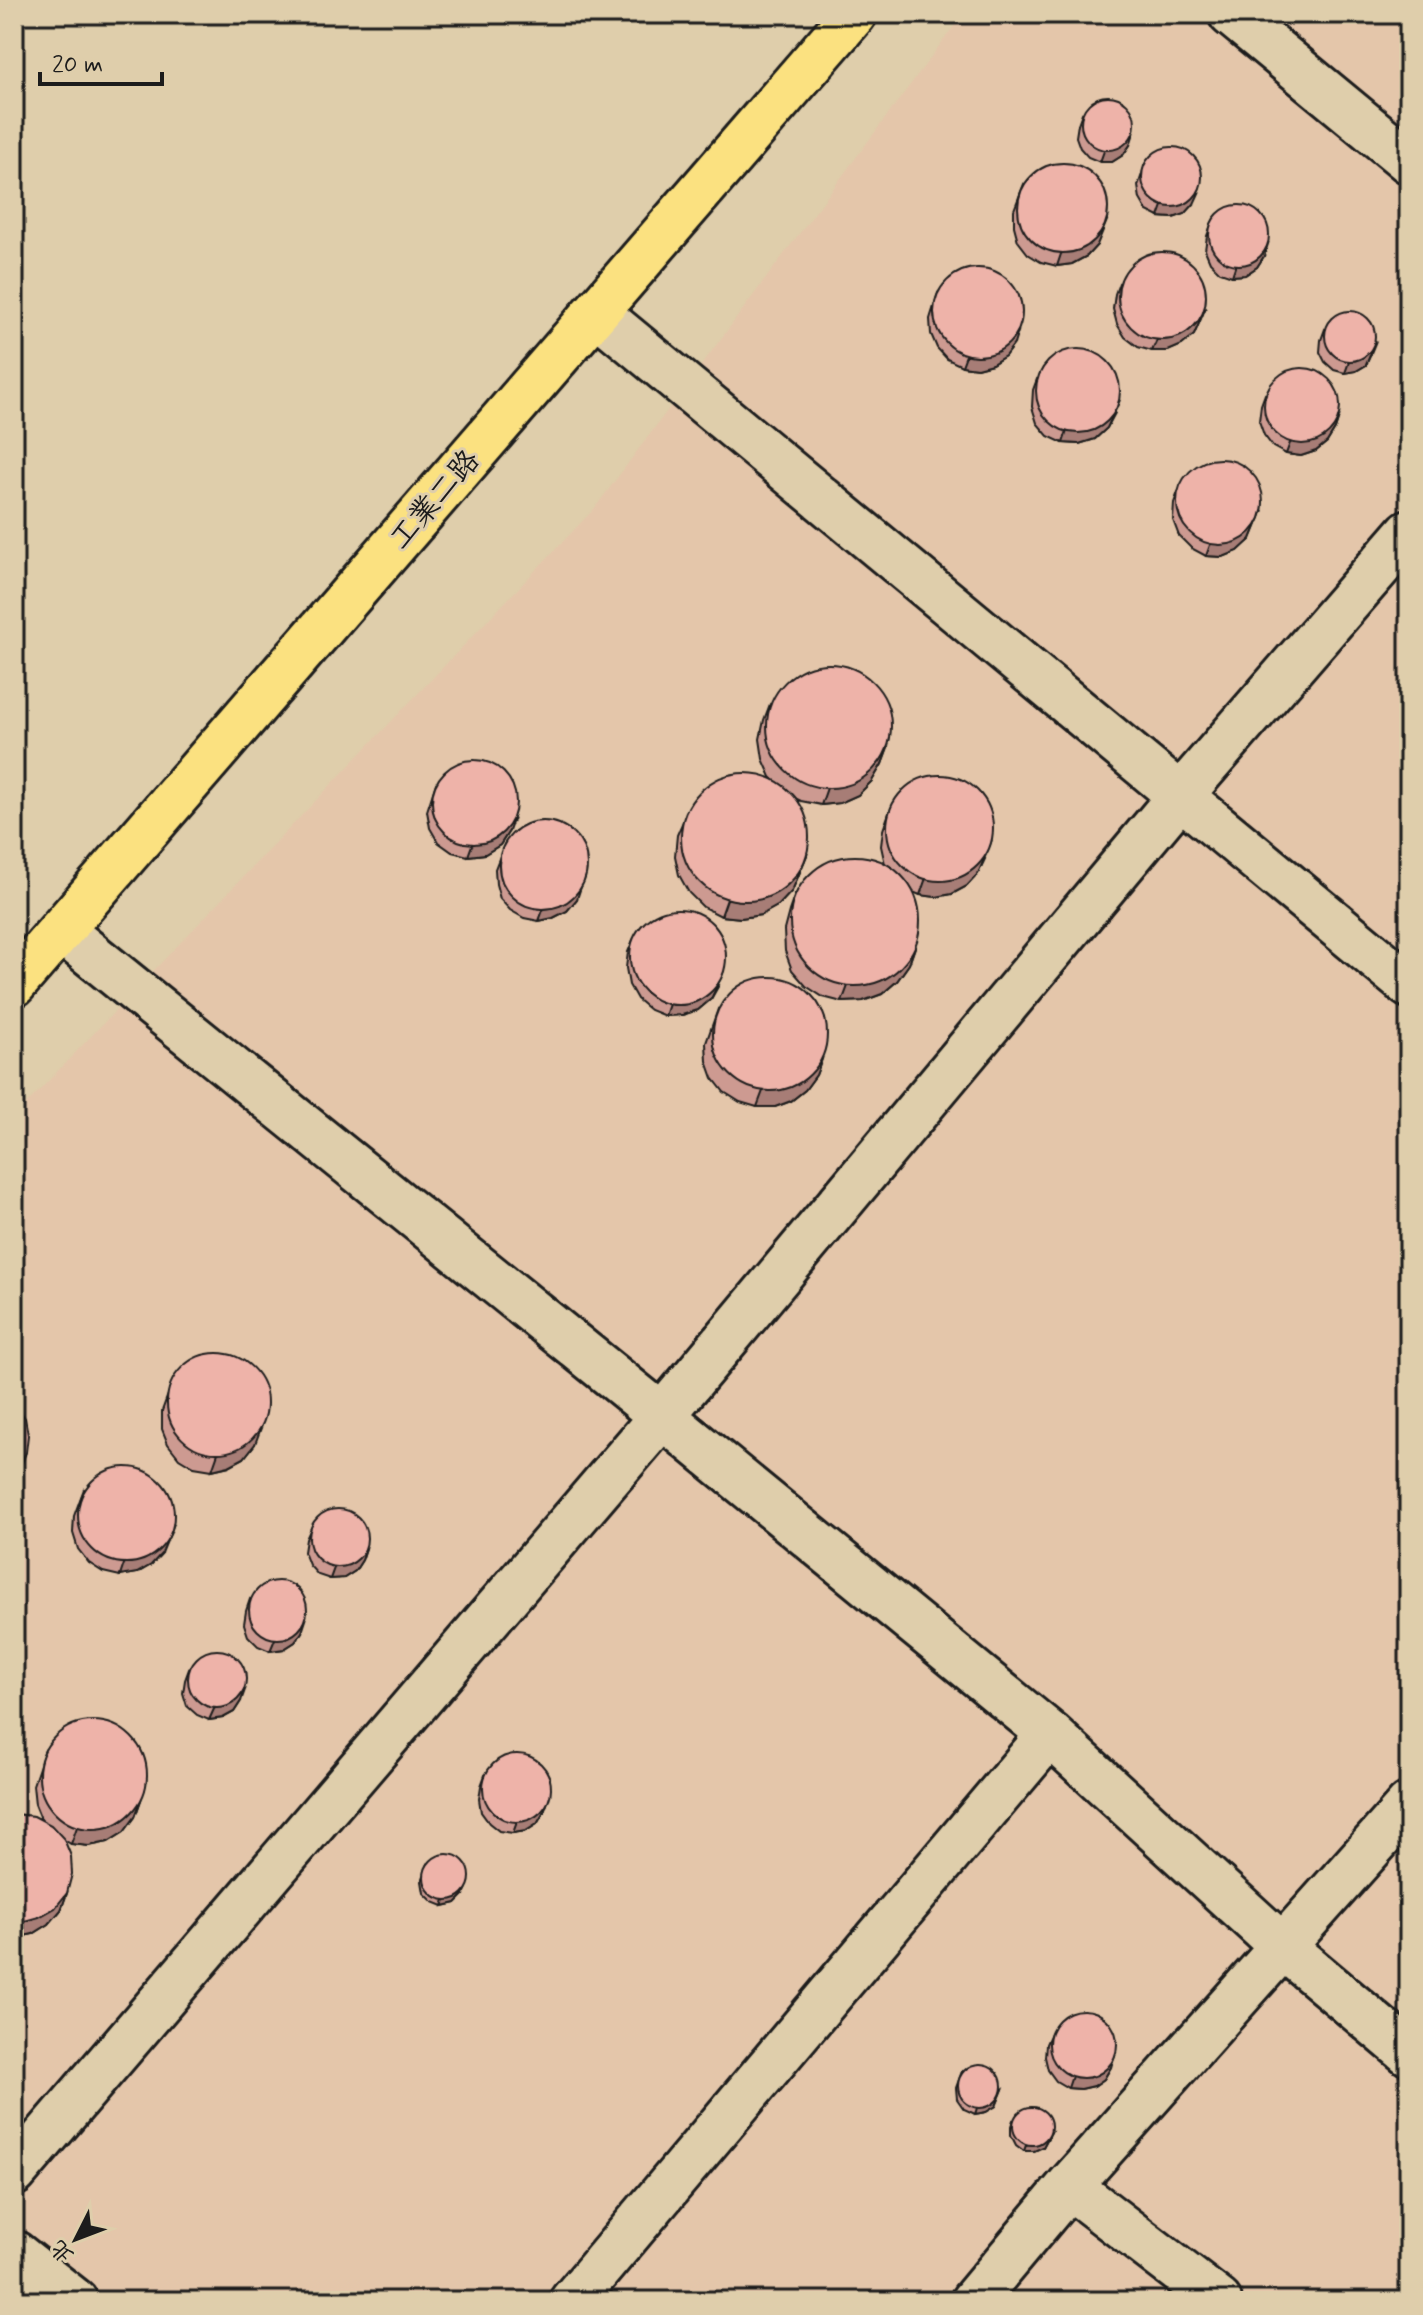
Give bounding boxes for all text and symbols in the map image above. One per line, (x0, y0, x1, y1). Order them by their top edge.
scale bar (40, 36, 162, 86)
text: 20 m (52, 50, 103, 81)
street label: 工業二路 (381, 442, 489, 558)
north arrow (36, 2199, 116, 2279)
text: 北 (45, 2233, 80, 2269)

